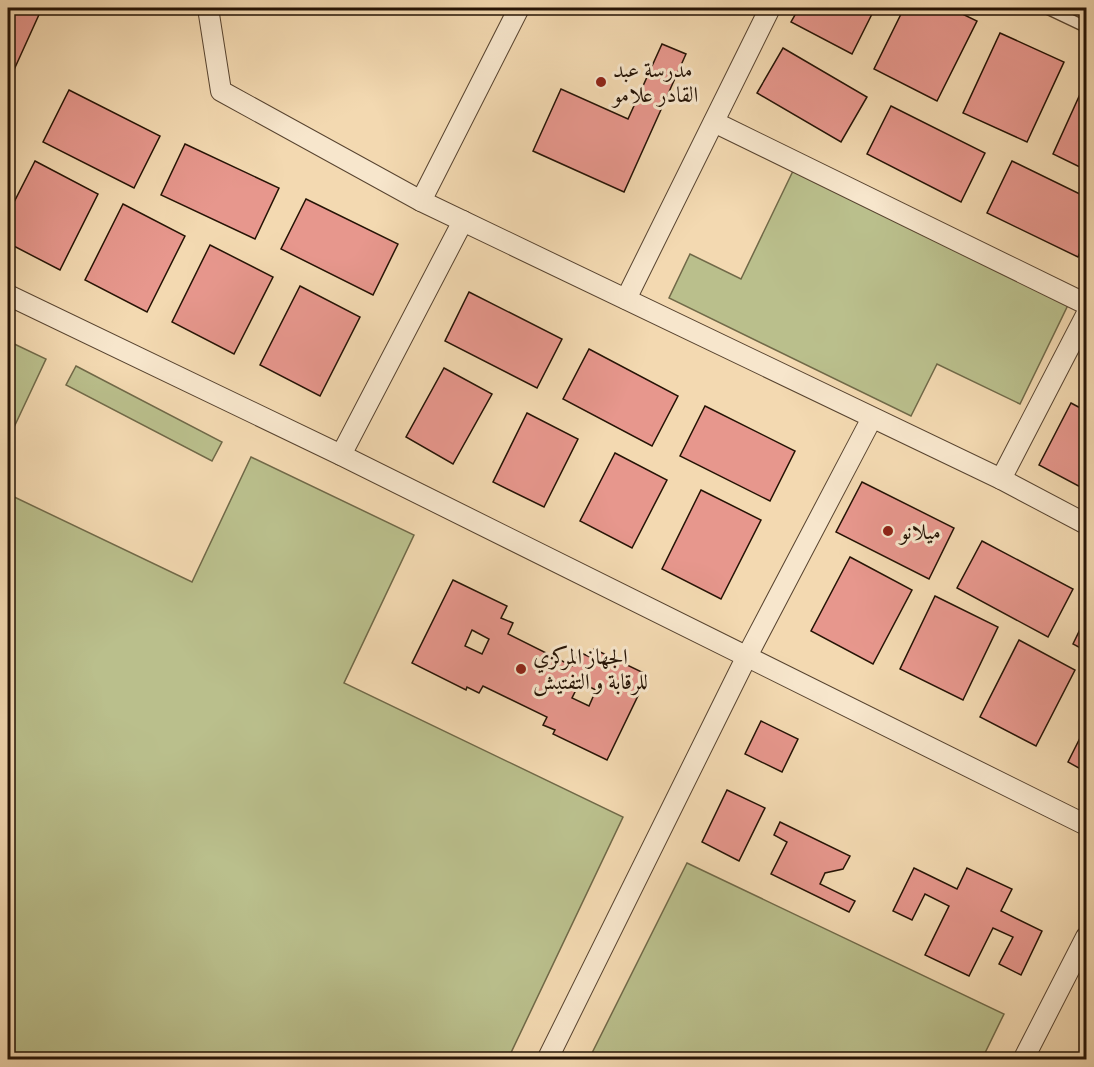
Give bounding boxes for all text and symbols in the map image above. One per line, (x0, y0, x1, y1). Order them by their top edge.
place label: مدرسة عبد القادر علامو (611, 57, 698, 109)
marker: مدرسة عبد القادر علامو (594, 75, 608, 89)
place label: ميلانو (898, 519, 941, 546)
marker: ميلانو (881, 524, 895, 538)
place label: الجهاز المركزي للرقابة و التفتيش (533, 644, 648, 697)
marker: الجهاز المركزي للرقابة و التفتيش (514, 662, 528, 676)

